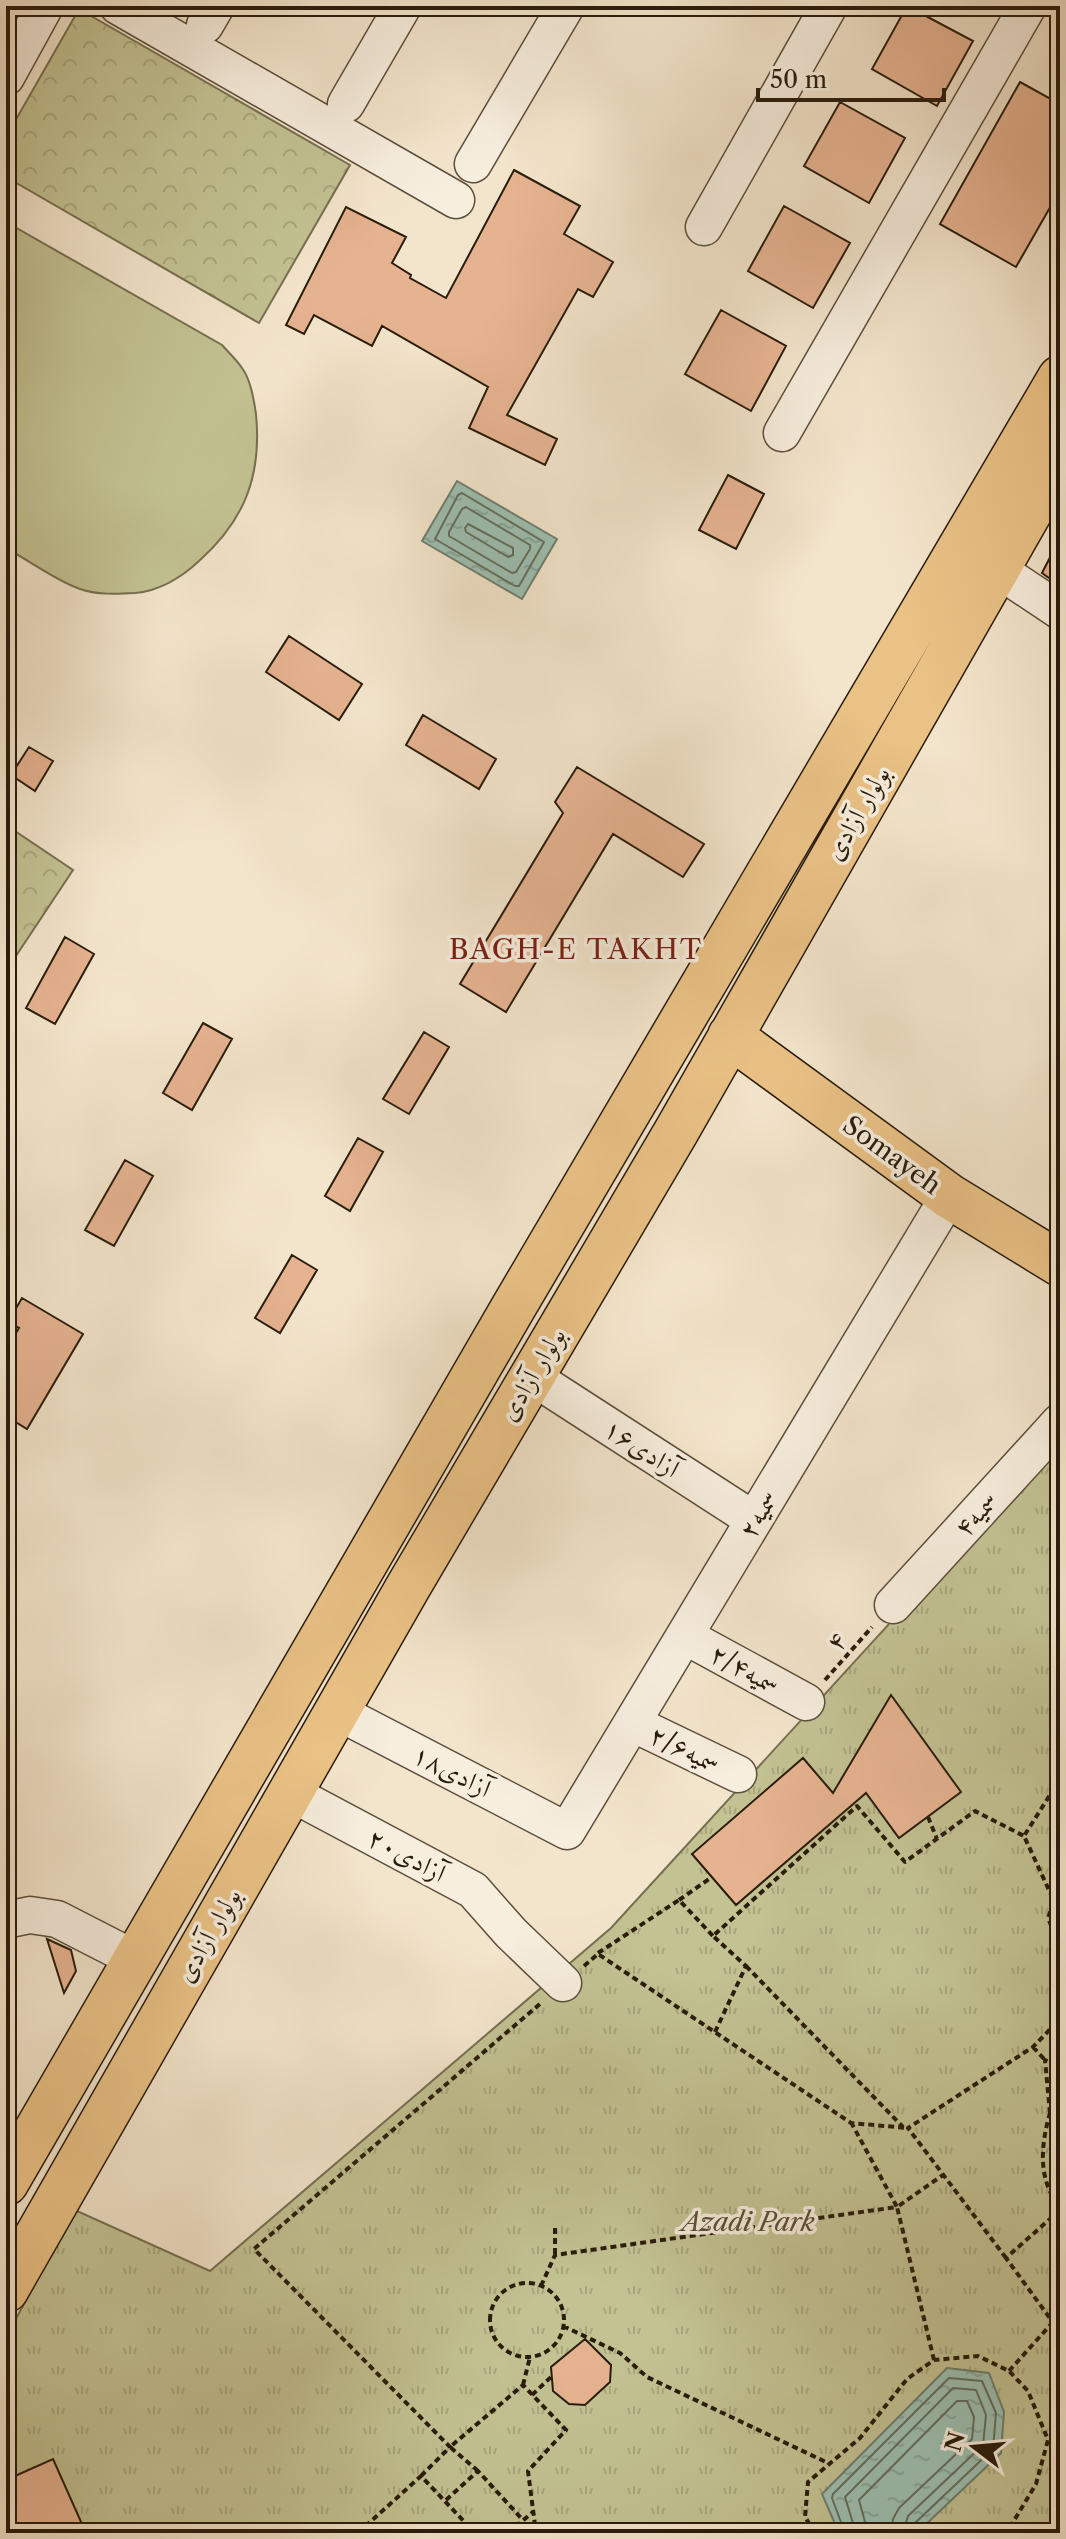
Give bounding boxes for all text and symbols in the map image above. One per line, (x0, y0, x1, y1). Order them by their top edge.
scale bar (758, 52, 944, 102)
text: 50 m (770, 65, 827, 94)
street label: بولوار آزادی (817, 760, 898, 866)
district label: BAGH-E TAKHT (449, 932, 703, 966)
street label: Somayeh (837, 1109, 947, 1201)
street label: بولوار آزادی (492, 1321, 573, 1427)
street label: آزادی۱۶ (598, 1412, 688, 1485)
street label: ۲سمیه (732, 1485, 784, 1543)
street label: سمیه۴ (947, 1485, 1005, 1543)
street label: ۴ (819, 1625, 853, 1657)
street label: سمیه۲/۴ (705, 1637, 785, 1701)
street label: سمیه۲/۶ (645, 1718, 725, 1780)
street label: آزادی۱۸ (407, 1738, 499, 1805)
street label: آزادی۲۰ (363, 1821, 454, 1890)
street label: بولوار آزادی (168, 1882, 249, 1988)
park label: Azadi Park (677, 2206, 815, 2238)
north arrow (934, 2407, 1014, 2487)
text: N (940, 2429, 971, 2455)

